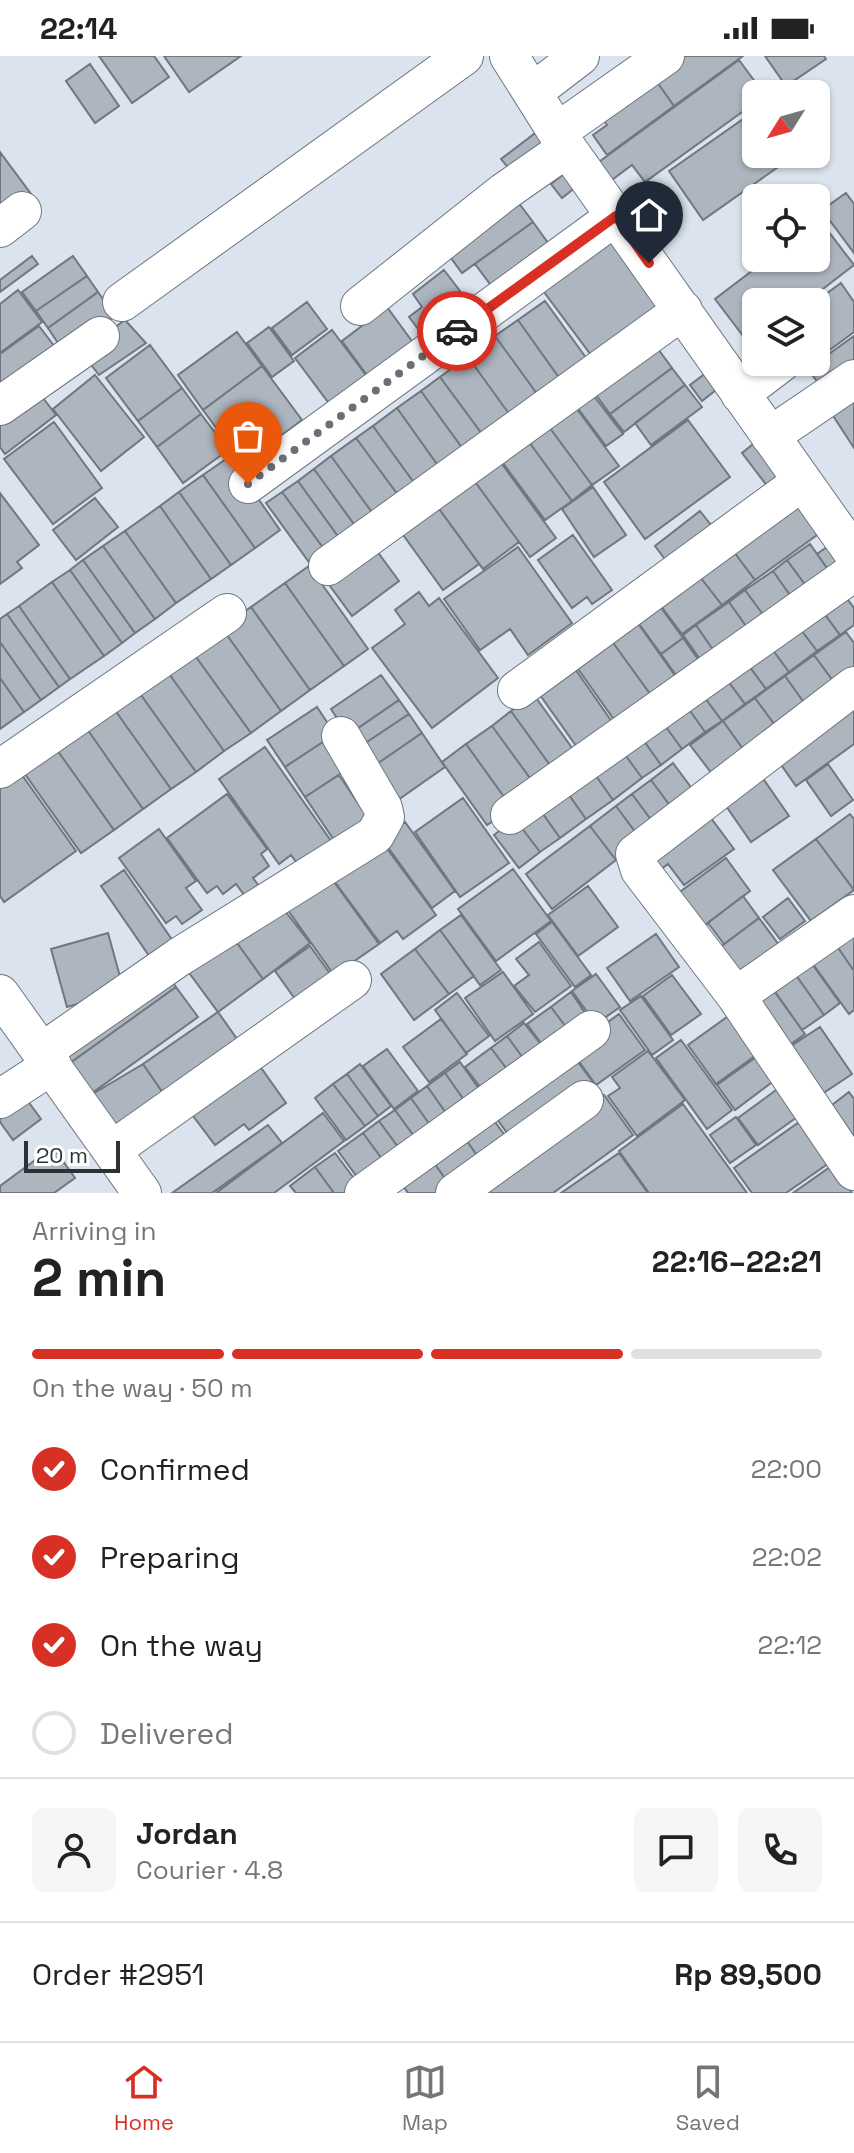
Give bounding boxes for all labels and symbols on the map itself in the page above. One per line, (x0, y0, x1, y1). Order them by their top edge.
north arrow (742, 80, 830, 168)
pin (615, 181, 683, 263)
courier (417, 291, 497, 371)
pin (214, 402, 282, 484)
scale bar (24, 1137, 120, 1173)

